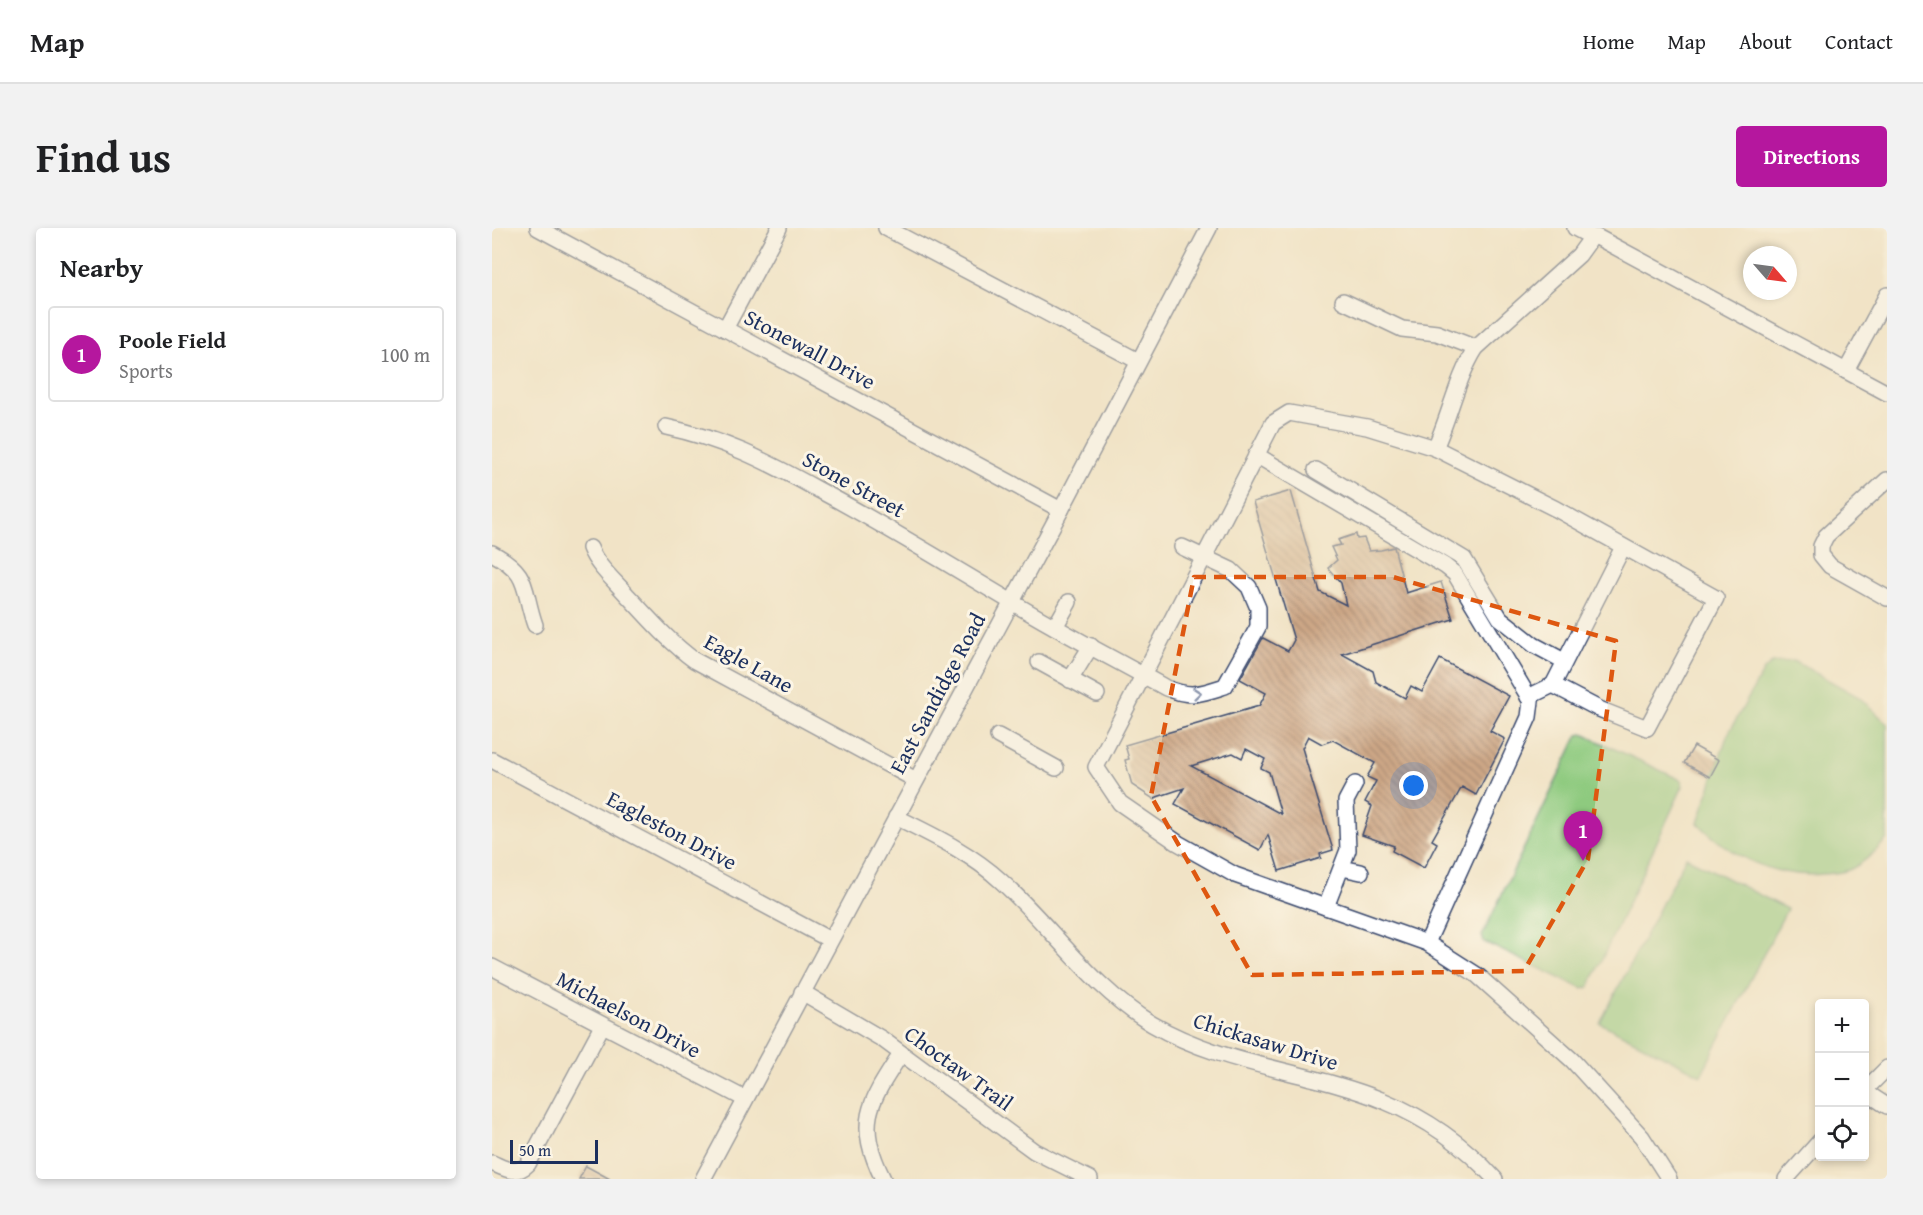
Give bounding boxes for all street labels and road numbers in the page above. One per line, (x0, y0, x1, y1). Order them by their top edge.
street label: Stonewall Drive (739, 301, 881, 397)
street label: Stone Street (797, 443, 911, 525)
street label: East Sandidge Road (881, 607, 993, 779)
street label: Eagle Lane (699, 625, 799, 701)
street label: Eagleston Drive (601, 782, 743, 878)
street label: Michaelson Drive (551, 962, 707, 1066)
street label: Chickasaw Drive (1190, 1004, 1342, 1078)
street label: Choctaw Trail (898, 1018, 1020, 1118)

